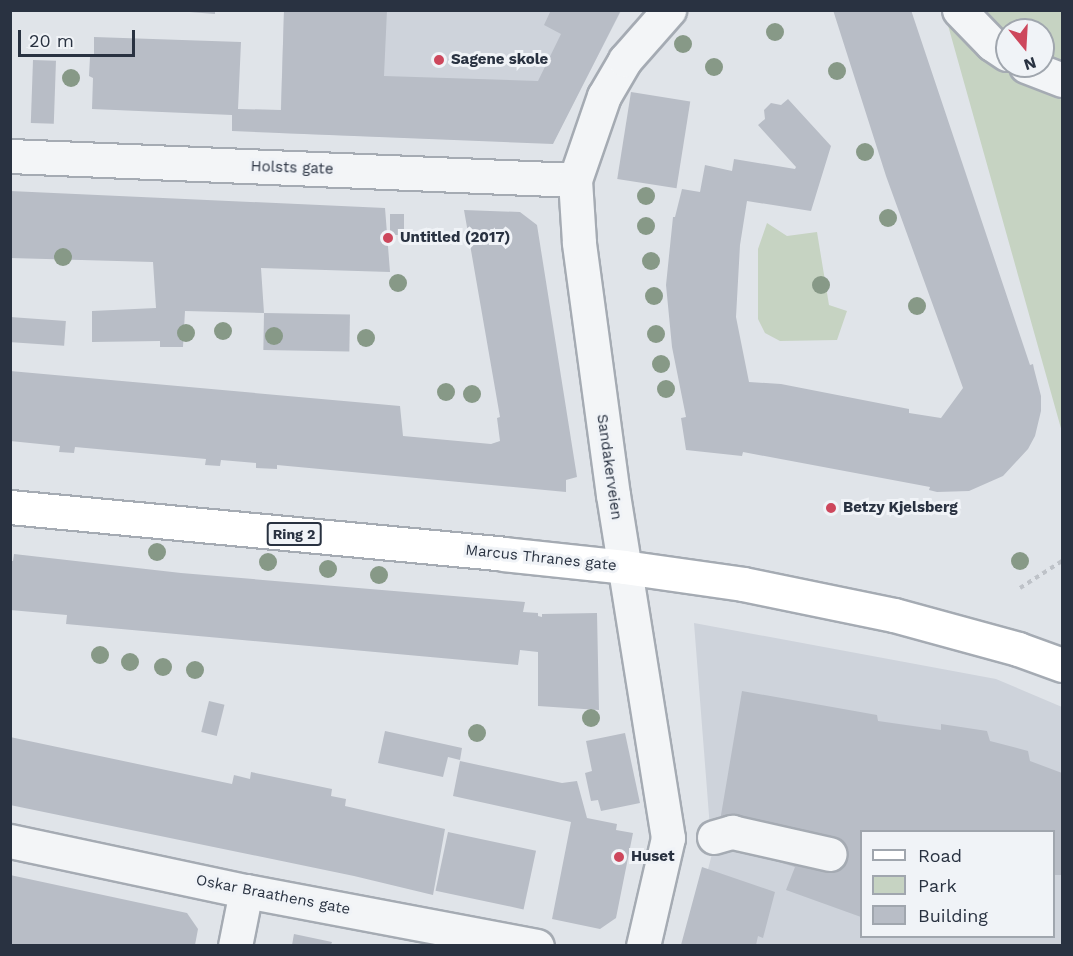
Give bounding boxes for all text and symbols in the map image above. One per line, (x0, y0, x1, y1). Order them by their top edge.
scale bar (21, 18, 138, 56)
north arrow (995, 18, 1055, 78)
text: 20 m (29, 30, 74, 51)
place label: Sagene skole (451, 51, 548, 69)
marker: Sagene skole (432, 53, 446, 67)
text: N (1022, 53, 1039, 75)
street label: Holsts gate (250, 158, 334, 178)
place label: Untitled (2017) (400, 229, 510, 247)
marker: Untitled (2017) (381, 231, 395, 245)
street label: Sandakerveien (593, 413, 625, 521)
place label: Betzy Kjelsberg (843, 499, 958, 517)
marker: Betzy Kjelsberg (824, 501, 838, 515)
road number: Ring 2 (266, 523, 322, 545)
street label: Marcus Thranes gate (464, 541, 618, 575)
legend (860, 830, 1055, 938)
text: Road (918, 845, 962, 866)
place label: Huset (631, 848, 674, 866)
marker: Huset (612, 850, 626, 864)
street label: Oskar Braathens gate (194, 871, 352, 919)
text: Park (918, 875, 957, 896)
text: Building (918, 905, 988, 926)

